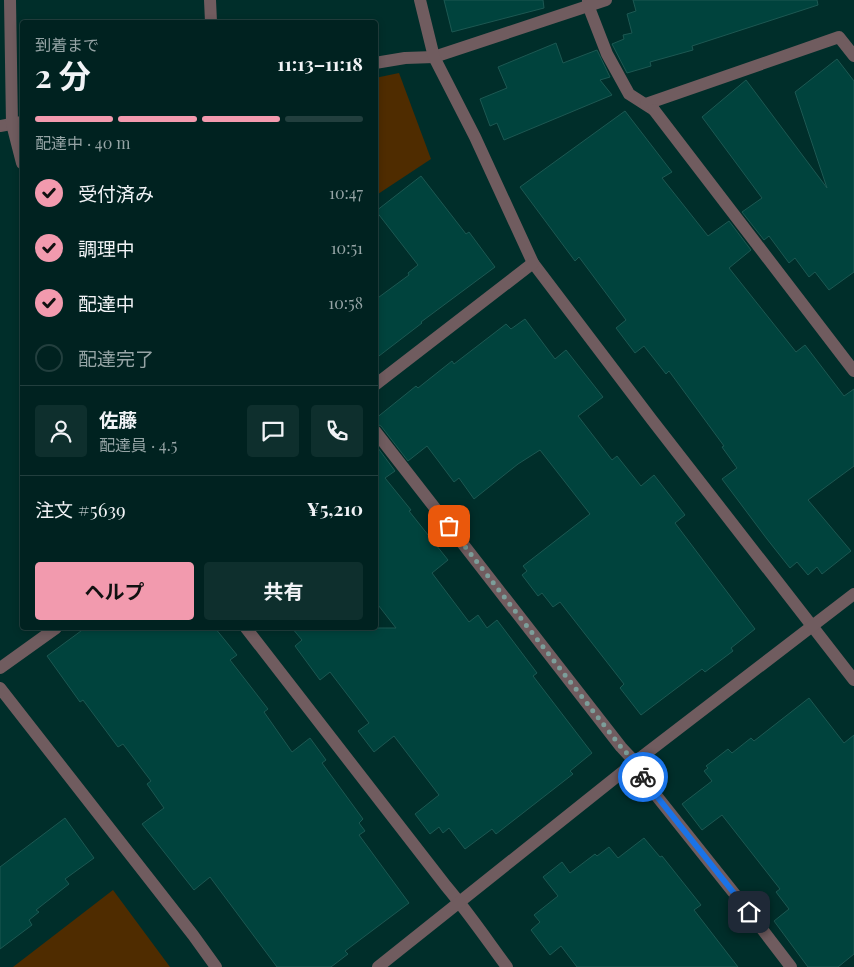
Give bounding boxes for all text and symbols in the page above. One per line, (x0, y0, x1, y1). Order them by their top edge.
text: 到着まで (35, 34, 99, 55)
text: 11:13–11:18 (277, 50, 363, 76)
text: 2 分 (35, 53, 91, 96)
text: 配達中 · 40 m (35, 132, 131, 153)
icon: check (35, 179, 63, 207)
text: 受付済み (78, 180, 154, 206)
text: 10:47 (329, 182, 363, 203)
icon: check (35, 234, 63, 262)
text: 調理中 (78, 235, 135, 261)
text: 10:51 (331, 237, 363, 258)
icon: check (35, 289, 63, 317)
text: 配達中 (78, 290, 135, 316)
text: 10:58 (328, 292, 363, 313)
text: 配達完了 (78, 345, 154, 371)
button: person (35, 405, 87, 457)
button: chat (247, 405, 299, 457)
button: phone (311, 405, 363, 457)
text: 佐藤 (99, 406, 137, 432)
text: 配達員 · 4.5 (99, 434, 177, 455)
text: ¥5,210 (307, 495, 363, 521)
text: 注文 #5639 (35, 496, 126, 522)
pin (428, 505, 470, 547)
icon: bag (435, 512, 463, 540)
button: ヘルプ (35, 562, 194, 620)
button: 共有 (204, 562, 363, 620)
courier (618, 752, 668, 802)
icon: bike (629, 763, 657, 791)
pin (728, 891, 770, 933)
icon: home (735, 898, 763, 926)

